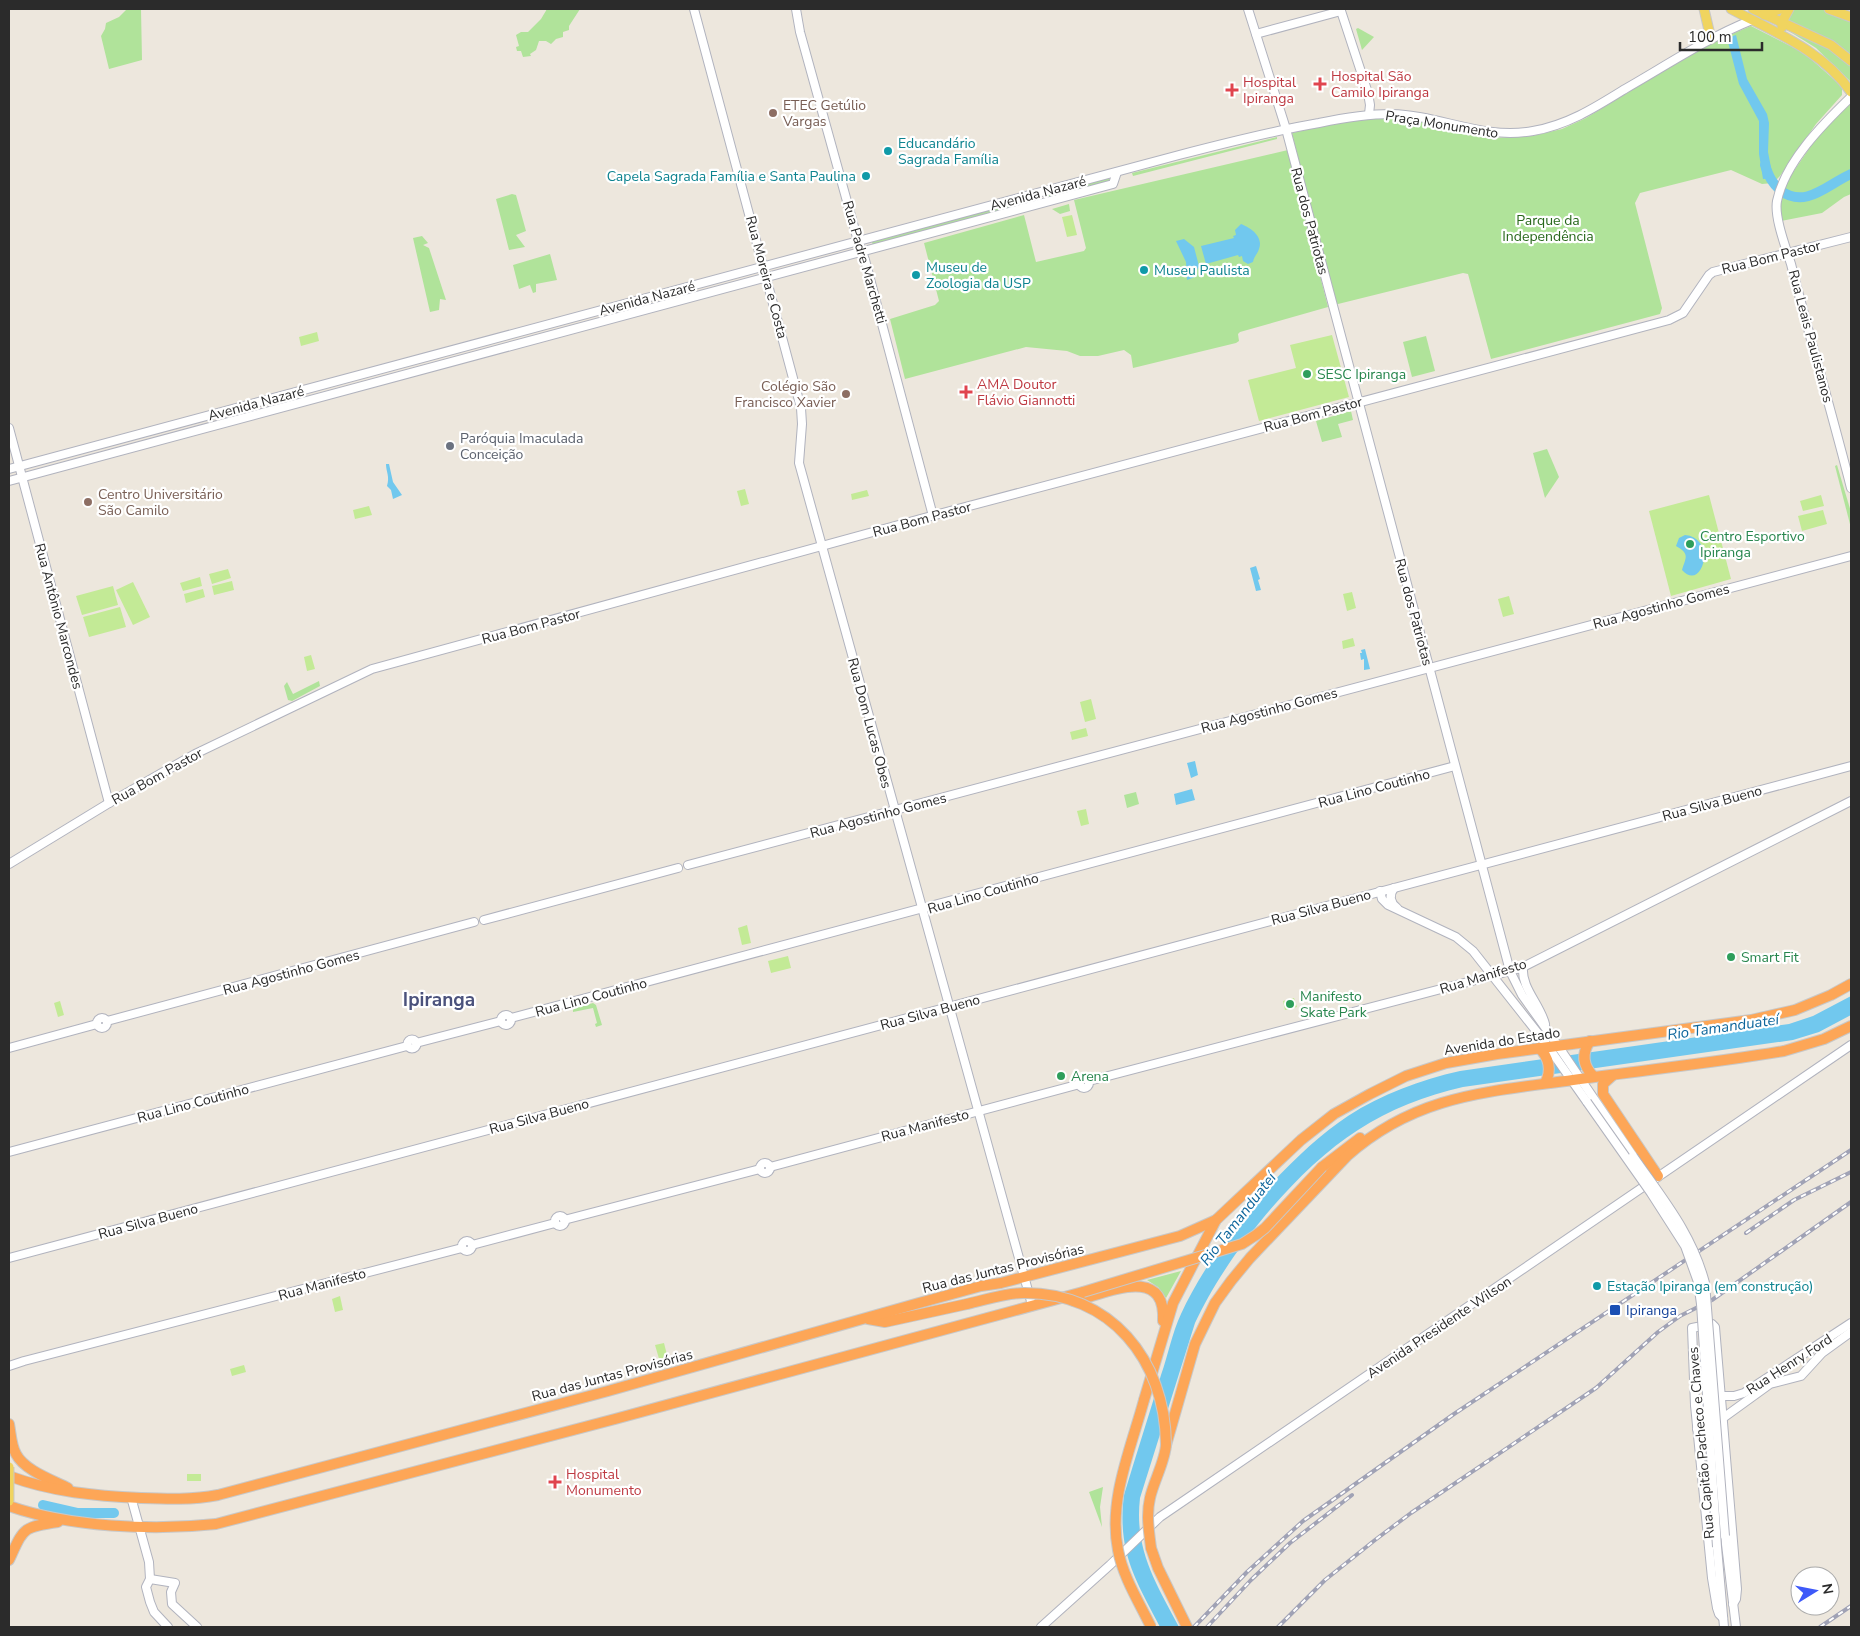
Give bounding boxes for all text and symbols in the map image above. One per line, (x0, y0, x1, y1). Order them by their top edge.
scale bar (1680, 20, 1762, 52)
text: 100 m (1688, 27, 1732, 47)
place label: Hospital São Camilo Ipiranga (1331, 67, 1429, 102)
place label: Hospital Ipiranga (1243, 73, 1297, 108)
marker: Hospital São Camilo Ipiranga (1313, 77, 1327, 91)
marker: Hospital Ipiranga (1225, 83, 1239, 97)
place label: ETEC Getúlio Vargas (782, 96, 866, 131)
street label: Praça Monumento (1384, 106, 1500, 143)
marker: ETEC Getúlio Vargas (767, 107, 779, 119)
place label: Educandário Sagrada Família (898, 134, 999, 169)
marker: Educandário Sagrada Família (882, 145, 894, 157)
street label: Rua dos Patriotas (1286, 165, 1333, 277)
place label: Capela Sagrada Família e Santa Paulina (607, 167, 856, 186)
marker: Capela Sagrada Família e Santa Paulina (860, 170, 872, 182)
street label: Avenida Nazaré (988, 172, 1088, 215)
street label: Rua Padre Marchetti (838, 198, 891, 326)
park label: Parque da Independência (1502, 211, 1594, 246)
street label: Rua Moreira e Costa (741, 214, 792, 341)
street label: Rua Bom Pastor (1720, 236, 1823, 279)
place label: Museu de Zoologia da USP (926, 258, 1031, 293)
place label: Museu Paulista (1154, 261, 1250, 280)
marker: Museu Paulista (1138, 264, 1150, 276)
street label: Rua Leais Paulistanos (1784, 268, 1837, 405)
marker: Museu de Zoologia da USP (910, 269, 922, 281)
street label: Avenida Nazaré (597, 277, 697, 320)
place label: SESC Ipiranga (1317, 365, 1406, 384)
marker: SESC Ipiranga (1301, 368, 1313, 380)
place label: AMA Doutor Flávio Giannotti (977, 375, 1075, 410)
place label: Colégio São Francisco Xavier (735, 377, 836, 412)
street label: Avenida Nazaré (206, 382, 306, 425)
marker: AMA Doutor Flávio Giannotti (959, 385, 973, 399)
marker: Colégio São Francisco Xavier (840, 388, 852, 400)
street label: Rua Bom Pastor (1262, 392, 1365, 437)
place label: Paróquia Imaculada Conceição (460, 429, 583, 464)
marker: Paróquia Imaculada Conceição (444, 440, 456, 452)
place label: Centro Universitário São Camilo (98, 485, 223, 520)
marker: Centro Universitário São Camilo (82, 496, 94, 508)
street label: Rua Bom Pastor (871, 497, 974, 542)
place label: Centro Esportivo Ipiranga (1700, 527, 1805, 562)
marker: Centro Esportivo Ipiranga (1684, 538, 1696, 550)
street label: Rua Antônio Marcondes (30, 541, 87, 691)
street label: Rua dos Patriotas (1390, 556, 1437, 668)
street label: Rua Agostinho Gomes (1591, 579, 1732, 634)
street label: Rua Bom Pastor (480, 604, 583, 649)
street label: Rua Dom Lucas Obes (843, 656, 896, 791)
street label: Rua Agostinho Gomes (1199, 683, 1340, 738)
street label: Rua Bom Pastor (108, 744, 206, 809)
street label: Rua Lino Coutinho (1316, 764, 1432, 813)
street label: Rua Silva Bueno (1660, 781, 1764, 826)
street label: Rua Agostinho Gomes (808, 788, 949, 843)
street label: Rua Lino Coutinho (925, 868, 1041, 918)
street label: Rua Silva Bueno (1269, 885, 1373, 930)
street label: Rua Agostinho Gomes (221, 945, 362, 1000)
place label: Smart Fit (1741, 948, 1799, 967)
marker: Smart Fit (1725, 951, 1737, 963)
street label: Rua Manifesto (1437, 954, 1529, 999)
street label: Rua Lino Coutinho (533, 973, 649, 1022)
district label: Ipiranga (403, 987, 475, 1013)
place label: Manifesto Skate Park (1300, 987, 1368, 1022)
street label: Rua Silva Bueno (878, 990, 982, 1035)
marker: Manifesto Skate Park (1284, 998, 1296, 1010)
water label: Rio Tamanduateí (1666, 1009, 1783, 1045)
street label: Avenida do Estado (1443, 1023, 1562, 1060)
place label: Arena (1071, 1067, 1109, 1086)
marker: Arena (1055, 1070, 1067, 1082)
street label: Rua Lino Coutinho (135, 1079, 251, 1128)
street label: Rua Silva Bueno (487, 1094, 591, 1139)
street label: Rua Manifesto (879, 1105, 971, 1146)
water label: Rio Tamanduateí (1195, 1166, 1282, 1270)
street label: Rua Silva Bueno (96, 1199, 200, 1244)
street label: Rua das Juntas Provisórias (920, 1239, 1086, 1298)
street label: Rua Manifesto (276, 1264, 368, 1305)
street label: Avenida Presidente Wilson (1363, 1272, 1515, 1383)
place label: Estação Ipiranga (em construção) (1607, 1277, 1814, 1296)
marker: Estação Ipiranga (em construção) (1591, 1280, 1603, 1292)
place label: Ipiranga (1626, 1301, 1677, 1320)
marker: Ipiranga (1608, 1303, 1622, 1317)
street label: Rua Henry Ford (1743, 1330, 1836, 1399)
street label: Rua das Juntas Provisórias (530, 1345, 695, 1406)
street label: Rua Capitão Pacheco e Chaves (1684, 1346, 1719, 1540)
place label: Hospital Monumento (566, 1465, 642, 1500)
marker: Hospital Monumento (548, 1475, 562, 1489)
north arrow (1790, 1566, 1840, 1616)
text: N (1817, 1582, 1838, 1596)

